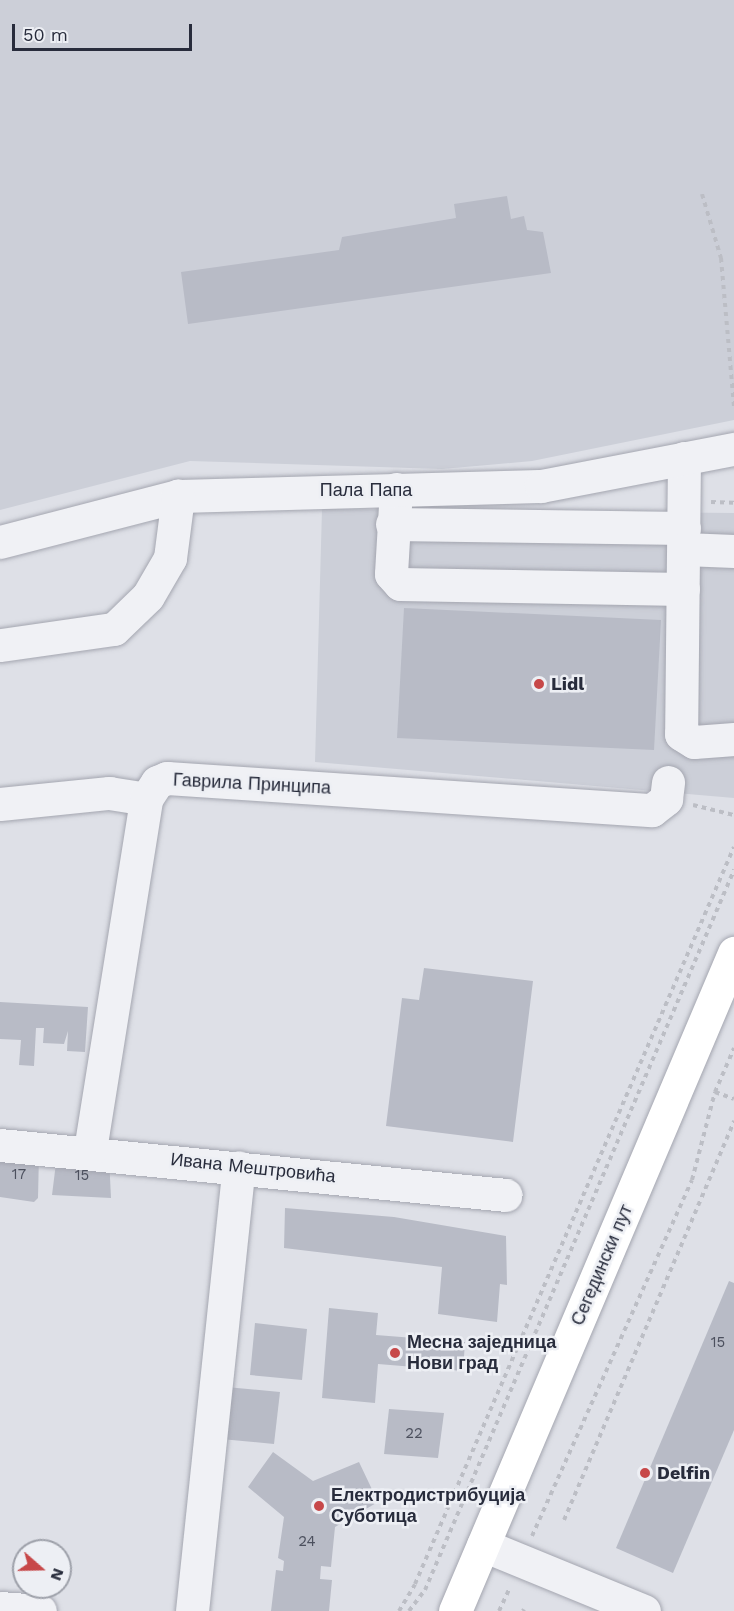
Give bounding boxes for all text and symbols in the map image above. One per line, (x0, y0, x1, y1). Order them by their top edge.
scale bar (15, 12, 195, 50)
text: 50 m (23, 24, 68, 45)
street label: Пала Папа (320, 479, 412, 501)
place label: Lidl (551, 673, 584, 695)
marker: Lidl (532, 677, 546, 691)
street label: Гаврила Принципа (172, 769, 332, 799)
street label: Ивана Мештровића (169, 1149, 337, 1187)
house number: 17 (12, 1166, 26, 1184)
house number: 15 (75, 1167, 89, 1185)
street label: Сегедински пут (567, 1201, 637, 1329)
place label: Месна заједница Нови град (407, 1332, 556, 1374)
house number: 15 (711, 1334, 725, 1352)
marker: Месна заједница Нови град (388, 1346, 402, 1360)
house number: 22 (405, 1425, 423, 1443)
place label: Delfin (657, 1462, 710, 1484)
marker: Delfin (638, 1466, 652, 1480)
place label: Електродистрибуција Суботица (331, 1485, 525, 1528)
marker: Електродистрибуција Суботица (312, 1499, 326, 1513)
house number: 24 (298, 1533, 316, 1551)
north arrow (12, 1539, 72, 1599)
text: N (47, 1566, 68, 1583)

